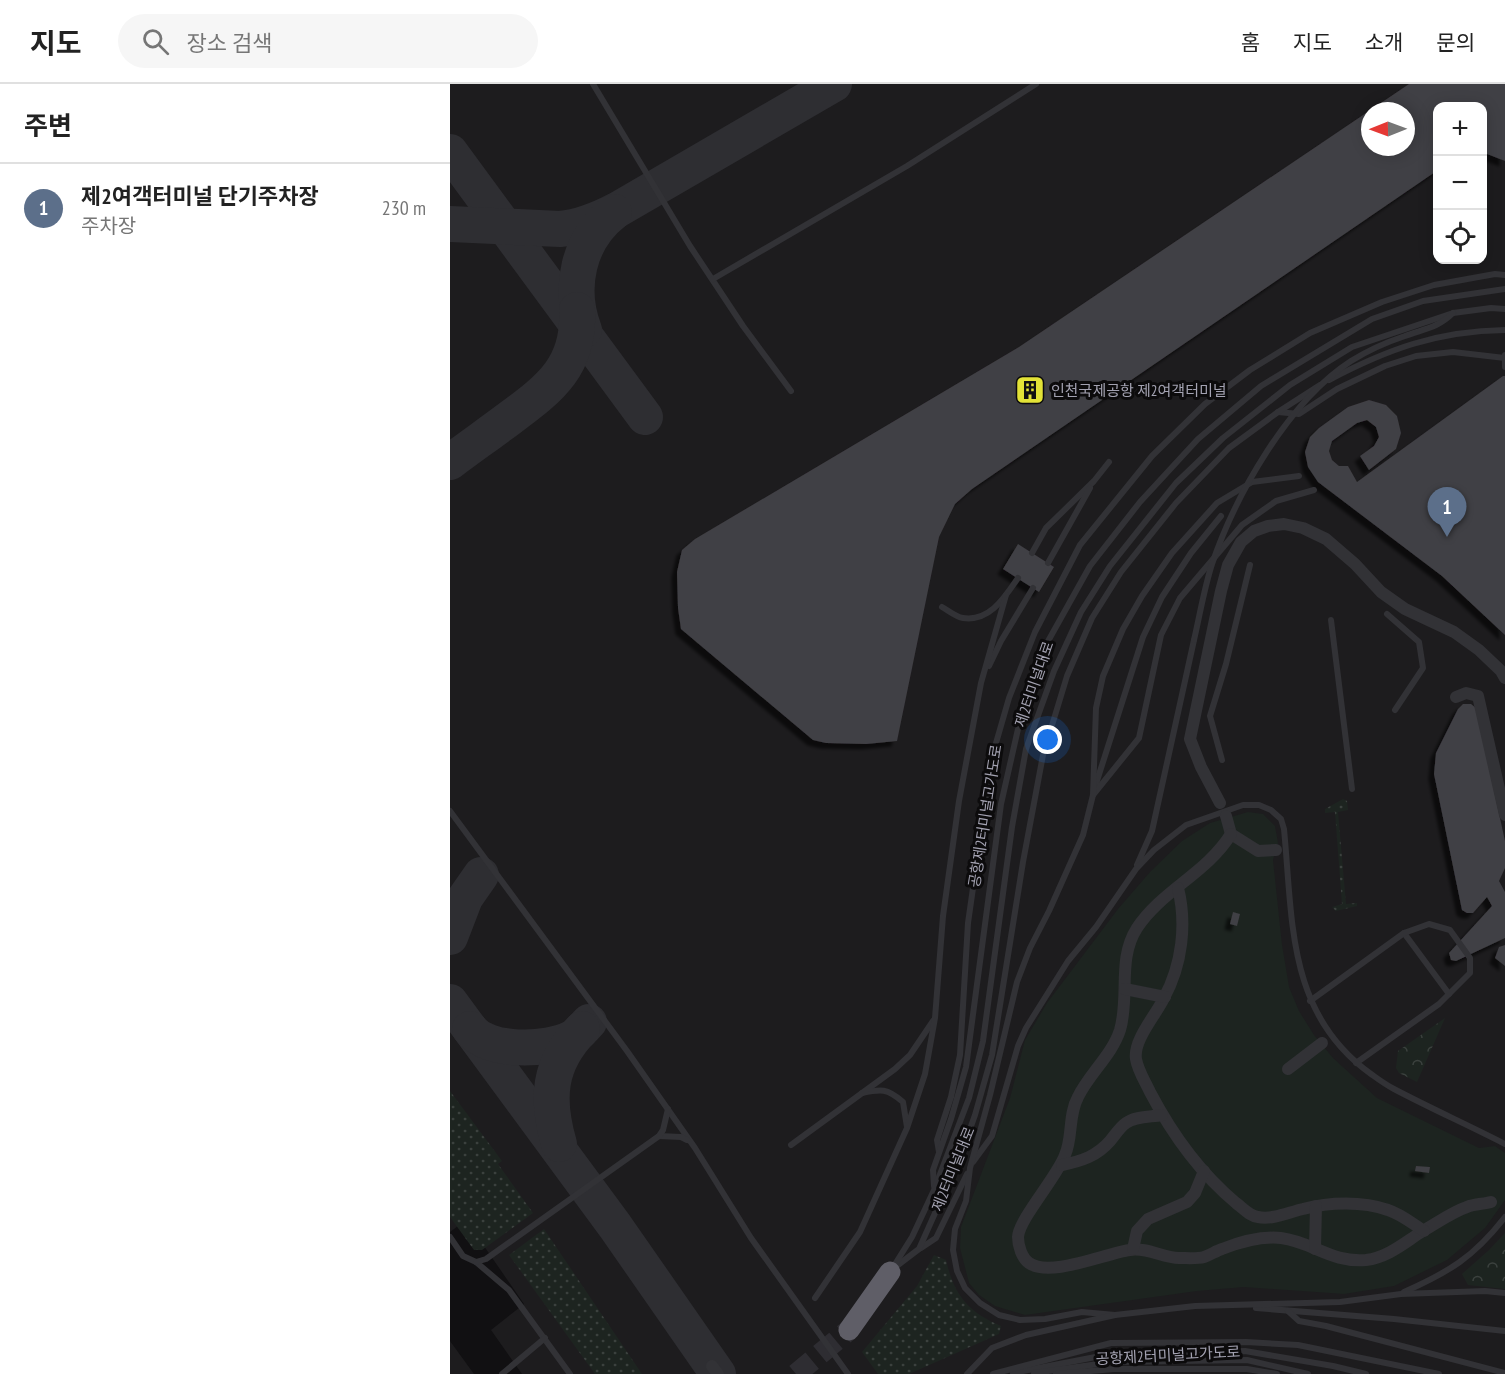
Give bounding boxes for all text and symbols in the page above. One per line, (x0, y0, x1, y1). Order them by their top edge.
search box (118, 14, 538, 68)
text: 지도 (30, 24, 82, 61)
icon: search (139, 25, 172, 58)
text: 장소 검색 (187, 29, 272, 57)
text: 홈 (1241, 29, 1260, 56)
text: 지도 (1293, 29, 1332, 56)
text: 소개 (1365, 29, 1403, 56)
text: 문의 (1436, 29, 1475, 56)
north arrow (1361, 102, 1415, 156)
map controls (1433, 102, 1487, 264)
button: + (1433, 102, 1487, 156)
text: 주변 (24, 109, 72, 142)
button: − (1433, 156, 1487, 210)
text: 제2여객터미널 단기주차장 (81, 182, 319, 210)
text: 1 (39, 195, 48, 221)
text: 230 m (382, 195, 426, 221)
button: locate (1433, 210, 1487, 264)
text: 주차장 (81, 213, 136, 239)
building icon: 인천국제공항 제2여객터미널 (1014, 374, 1046, 406)
place label: 인천국제공항 제2여객터미널 (1051, 381, 1227, 400)
pin: 1 (1428, 488, 1466, 537)
street label: 제2터미널대로 (1010, 639, 1058, 729)
your location (1033, 725, 1062, 754)
street label: 공항제2터미널고가도로 (964, 743, 1006, 889)
street label: 제2터미널대로 (927, 1124, 979, 1214)
street label: 공항제2터미널고가도로 (1095, 1342, 1241, 1368)

